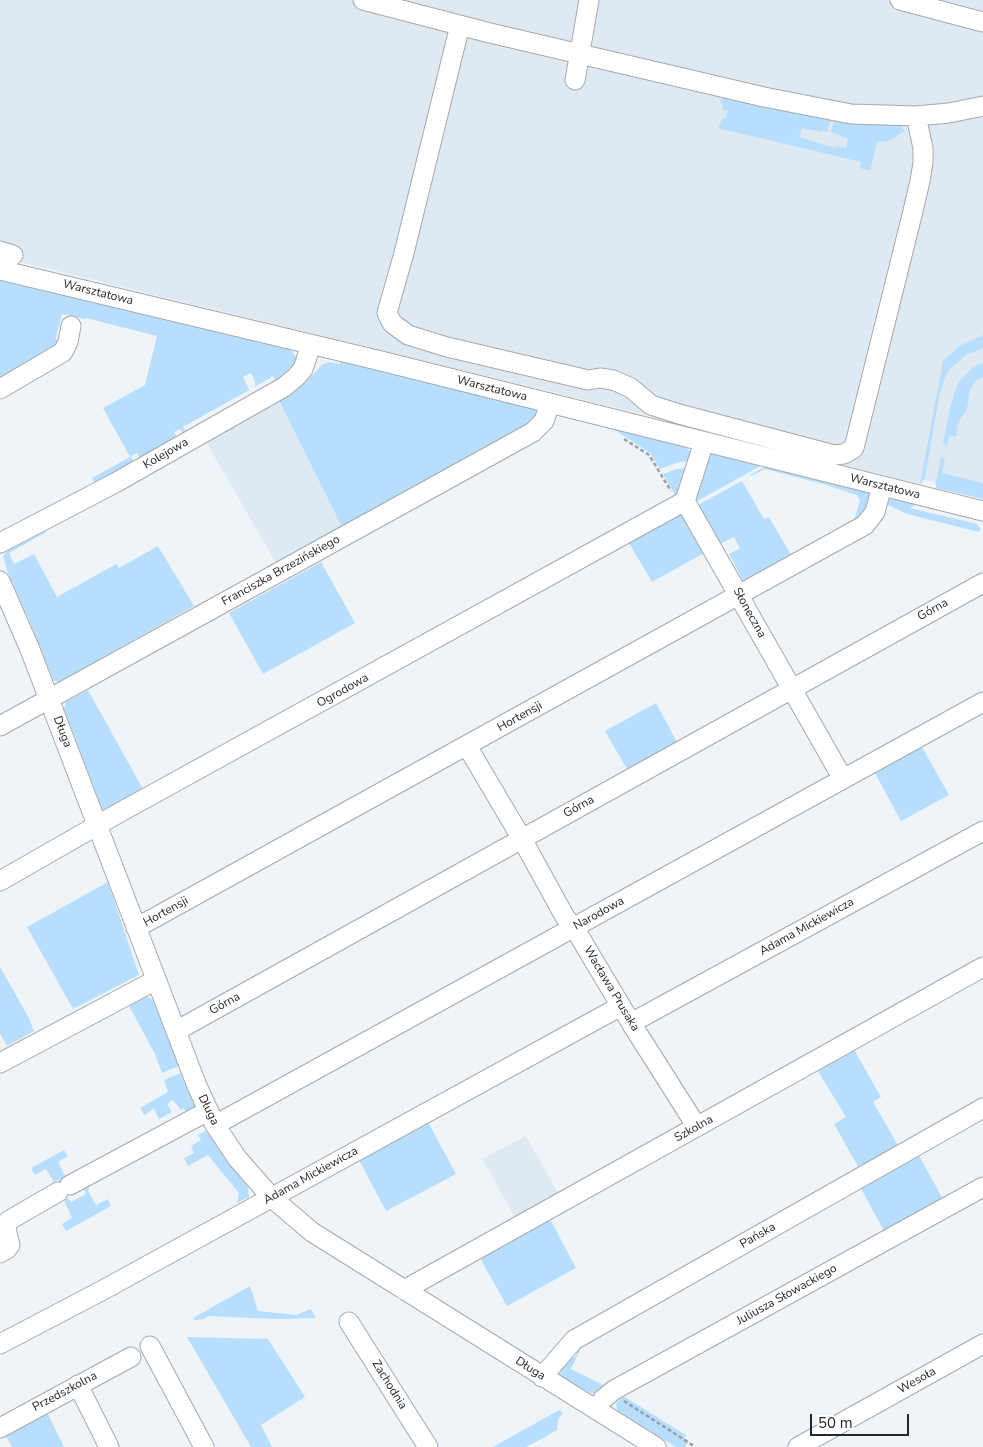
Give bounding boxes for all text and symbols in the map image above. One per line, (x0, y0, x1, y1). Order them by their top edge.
street label: Warsztatowa (61, 277, 135, 309)
street label: Warsztatowa (455, 373, 529, 405)
street label: Kolejowa (141, 435, 191, 473)
street label: Warsztatowa (848, 471, 922, 503)
street label: Franciszka Brzezińskiego (219, 532, 343, 610)
street label: Słoneczna (729, 585, 769, 641)
street label: Górna (915, 596, 951, 624)
street label: Ogrodowa (315, 671, 371, 711)
street label: Hortensji (495, 699, 545, 735)
street label: Długa (49, 714, 75, 750)
street label: Górna (561, 793, 597, 821)
street label: Hortensji (141, 894, 191, 930)
street label: Narodowa (571, 894, 627, 934)
street label: Adama Mickiewicza (757, 895, 857, 959)
street label: Wacława Prusaka (580, 944, 642, 1034)
street label: Górna (207, 990, 243, 1018)
street label: Długa (194, 1092, 222, 1128)
street label: Szkolna (672, 1112, 716, 1146)
street label: Adama Mickiewicza (261, 1144, 361, 1208)
street label: Pańska (738, 1220, 778, 1252)
street label: Juliusza Słowackiego (734, 1261, 840, 1329)
street label: Długa (512, 1354, 548, 1384)
street label: Zachodnia (368, 1358, 410, 1412)
street label: Wesoła (895, 1365, 939, 1397)
street label: Przedszkolna (30, 1369, 100, 1415)
scale bar (813, 1404, 912, 1436)
text: 50 m (818, 1413, 853, 1433)

